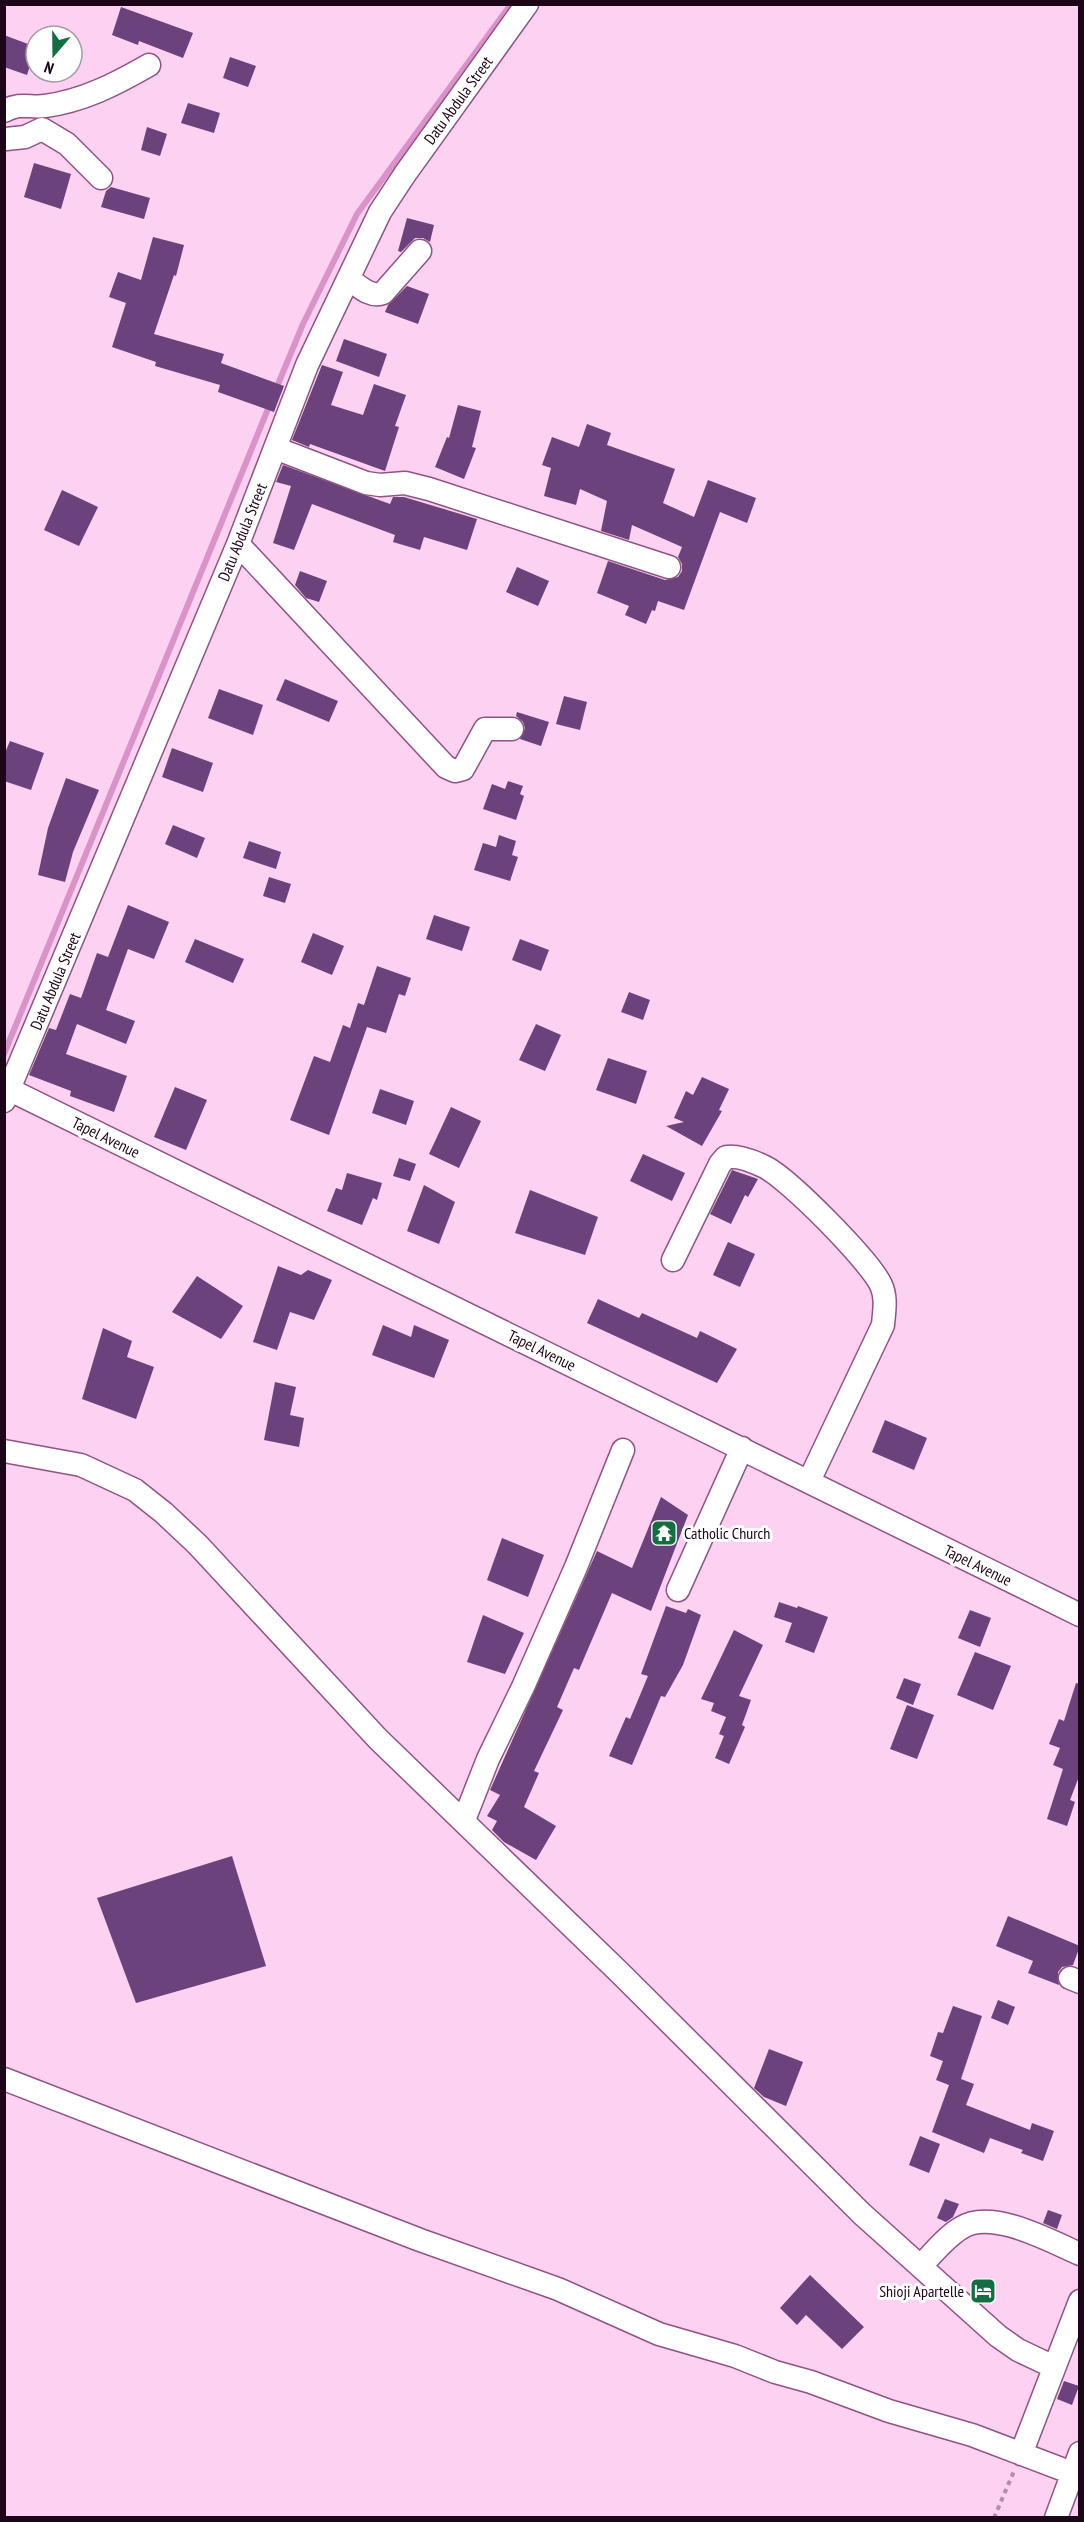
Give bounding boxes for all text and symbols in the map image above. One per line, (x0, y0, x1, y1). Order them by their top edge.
north arrow (24, 24, 84, 84)
street label: Datu Abdula Street (419, 52, 497, 148)
text: N (41, 57, 56, 79)
street label: Datu Abdula Street (213, 479, 271, 584)
street label: Datu Abdula Street (25, 929, 85, 1033)
street label: Tapel Avenue (69, 1112, 143, 1162)
street label: Tapel Avenue (505, 1325, 579, 1375)
temple icon: Catholic Church (649, 1518, 679, 1548)
place label: Catholic Church (684, 1523, 770, 1543)
street label: Tapel Avenue (941, 1540, 1015, 1590)
hotel icon: Shioji Apartelle (968, 2276, 998, 2306)
place label: Shioji Apartelle (879, 2281, 964, 2301)

